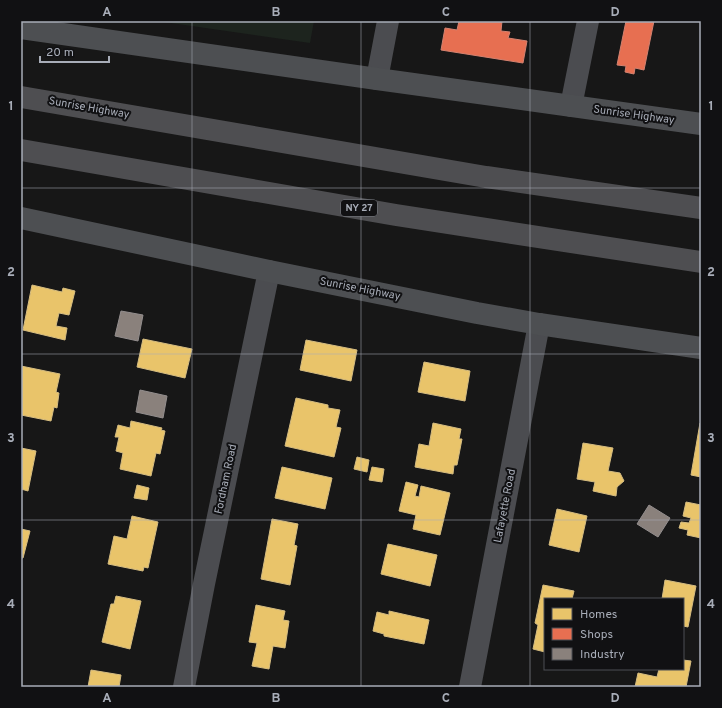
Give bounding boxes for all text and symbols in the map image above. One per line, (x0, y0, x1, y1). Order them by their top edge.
text: A (102, 5, 112, 21)
text: B (272, 5, 281, 21)
text: C (442, 5, 450, 21)
text: D (610, 5, 620, 21)
scale bar (40, 38, 109, 64)
text: 20 m (46, 45, 74, 61)
street label: Sunrise Highway (47, 94, 131, 122)
text: 1 (8, 99, 14, 115)
text: 1 (708, 99, 714, 115)
street label: Sunrise Highway (592, 102, 676, 128)
road number: NY 27 (341, 200, 377, 216)
text: 2 (7, 265, 15, 281)
text: 2 (707, 265, 715, 281)
street label: Sunrise Highway (318, 274, 402, 304)
text: 3 (7, 431, 15, 447)
text: 3 (707, 431, 715, 447)
street label: Fordham Road (212, 443, 240, 515)
street label: Lafayette Road (491, 468, 519, 544)
text: 4 (7, 597, 15, 613)
text: 4 (707, 597, 715, 613)
legend (544, 598, 684, 670)
text: Homes (580, 607, 617, 623)
text: Shops (580, 627, 613, 643)
text: Industry (580, 647, 625, 663)
text: A (102, 691, 112, 707)
text: B (272, 691, 281, 707)
text: C (442, 691, 450, 707)
text: D (610, 691, 620, 707)

